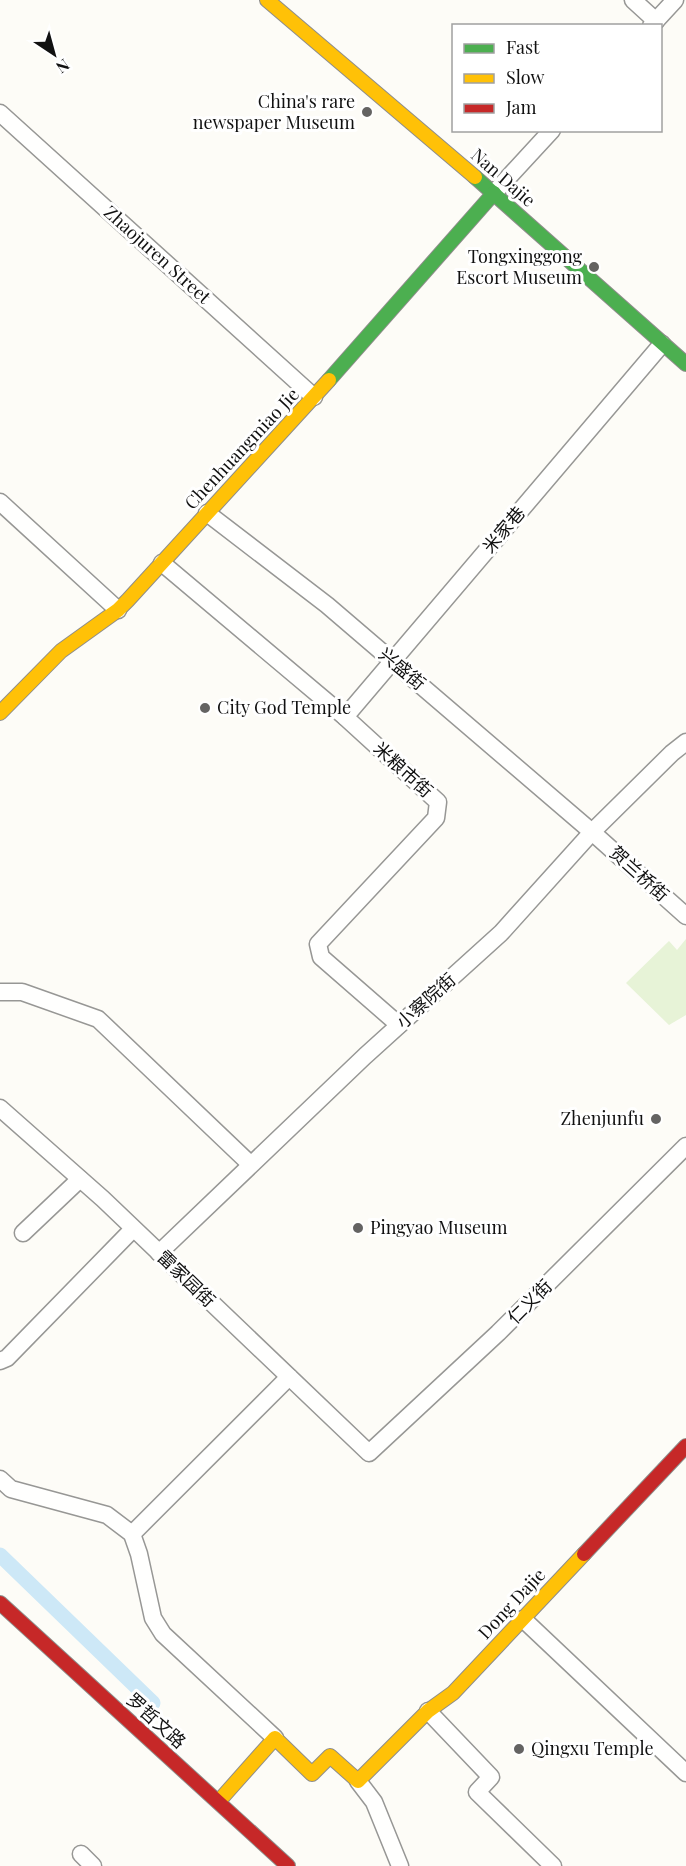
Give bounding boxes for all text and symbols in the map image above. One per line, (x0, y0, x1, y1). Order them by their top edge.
north arrow (24, 24, 84, 84)
legend (452, 24, 662, 132)
text: Fast (506, 35, 540, 59)
text: N (52, 55, 74, 79)
text: Slow (506, 65, 544, 89)
place label: China's rare newspaper Museum (193, 89, 355, 134)
text: Jam (505, 95, 536, 119)
marker: China's rare newspaper Museum (360, 105, 374, 119)
street label: Nan Dajie (466, 143, 541, 212)
street label: Zhaojuren Street (99, 200, 217, 309)
place label: Tongxinggong Escort Museum (456, 244, 582, 289)
marker: Tongxinggong Escort Museum (587, 260, 601, 274)
street label: Chenhuangmiao Jie (179, 382, 304, 514)
street label: 米家巷 (477, 501, 530, 558)
street label: 兴盛街 (374, 642, 431, 695)
place label: City God Temple (217, 695, 351, 719)
marker: City God Temple (198, 701, 212, 715)
street label: 米粮市街 (369, 736, 438, 802)
street label: 贺兰桥街 (605, 840, 674, 906)
street label: 小察院街 (391, 967, 460, 1033)
place label: Zhenjunfu (560, 1106, 645, 1130)
marker: Zhenjunfu (649, 1112, 663, 1126)
place label: Pingyao Museum (370, 1215, 507, 1239)
marker: Pingyao Museum (351, 1221, 365, 1235)
street label: 雷家园街 (152, 1245, 221, 1312)
street label: 仁义街 (502, 1274, 557, 1329)
street label: Dong Dajie (472, 1563, 550, 1644)
street label: 罗哲文路 (122, 1687, 191, 1753)
place label: Qingxu Temple (531, 1736, 654, 1760)
marker: Qingxu Temple (512, 1742, 526, 1756)

